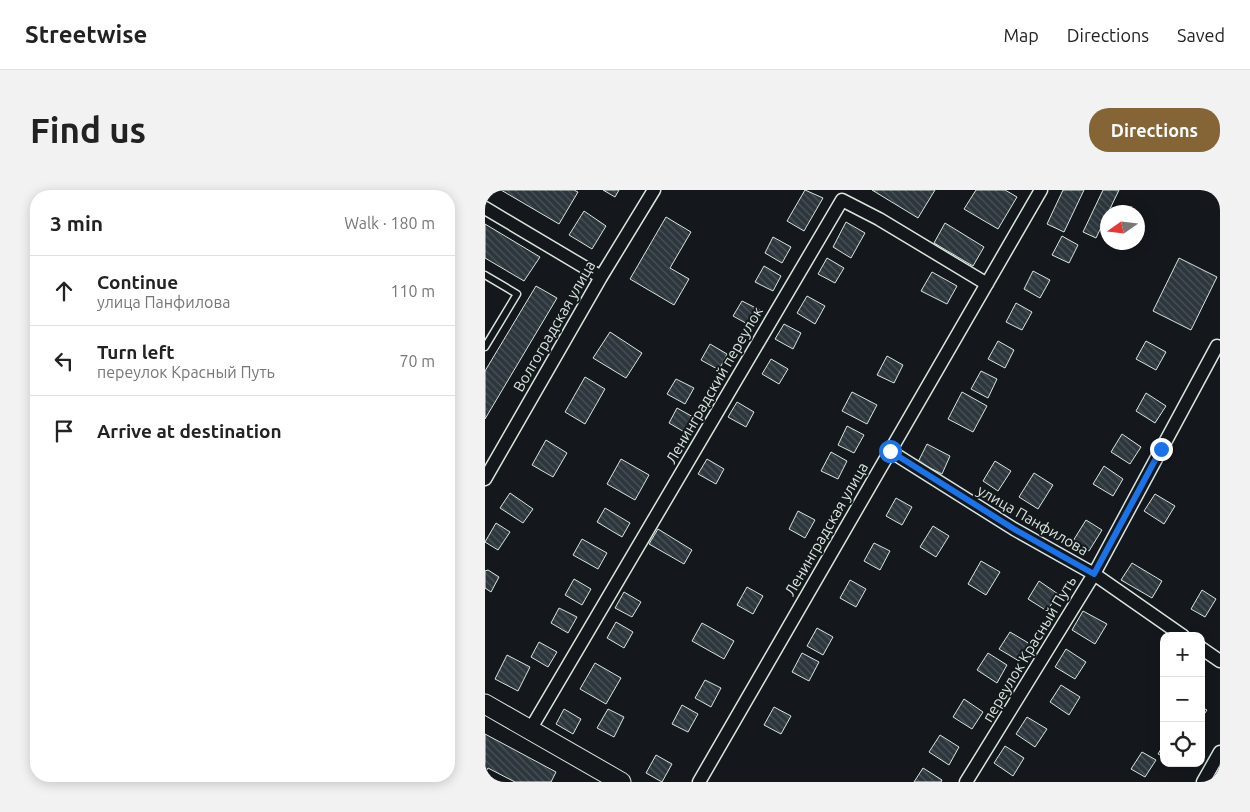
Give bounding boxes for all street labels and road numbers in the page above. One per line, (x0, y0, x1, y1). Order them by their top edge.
street label: Волгоградская улица (510, 258, 598, 394)
street label: Ленинградский переулок (662, 303, 766, 467)
street label: Ленинградская улица (781, 459, 871, 599)
street label: улица Панфилова (975, 481, 1091, 559)
street label: переулок Красный Путь (979, 573, 1079, 725)

